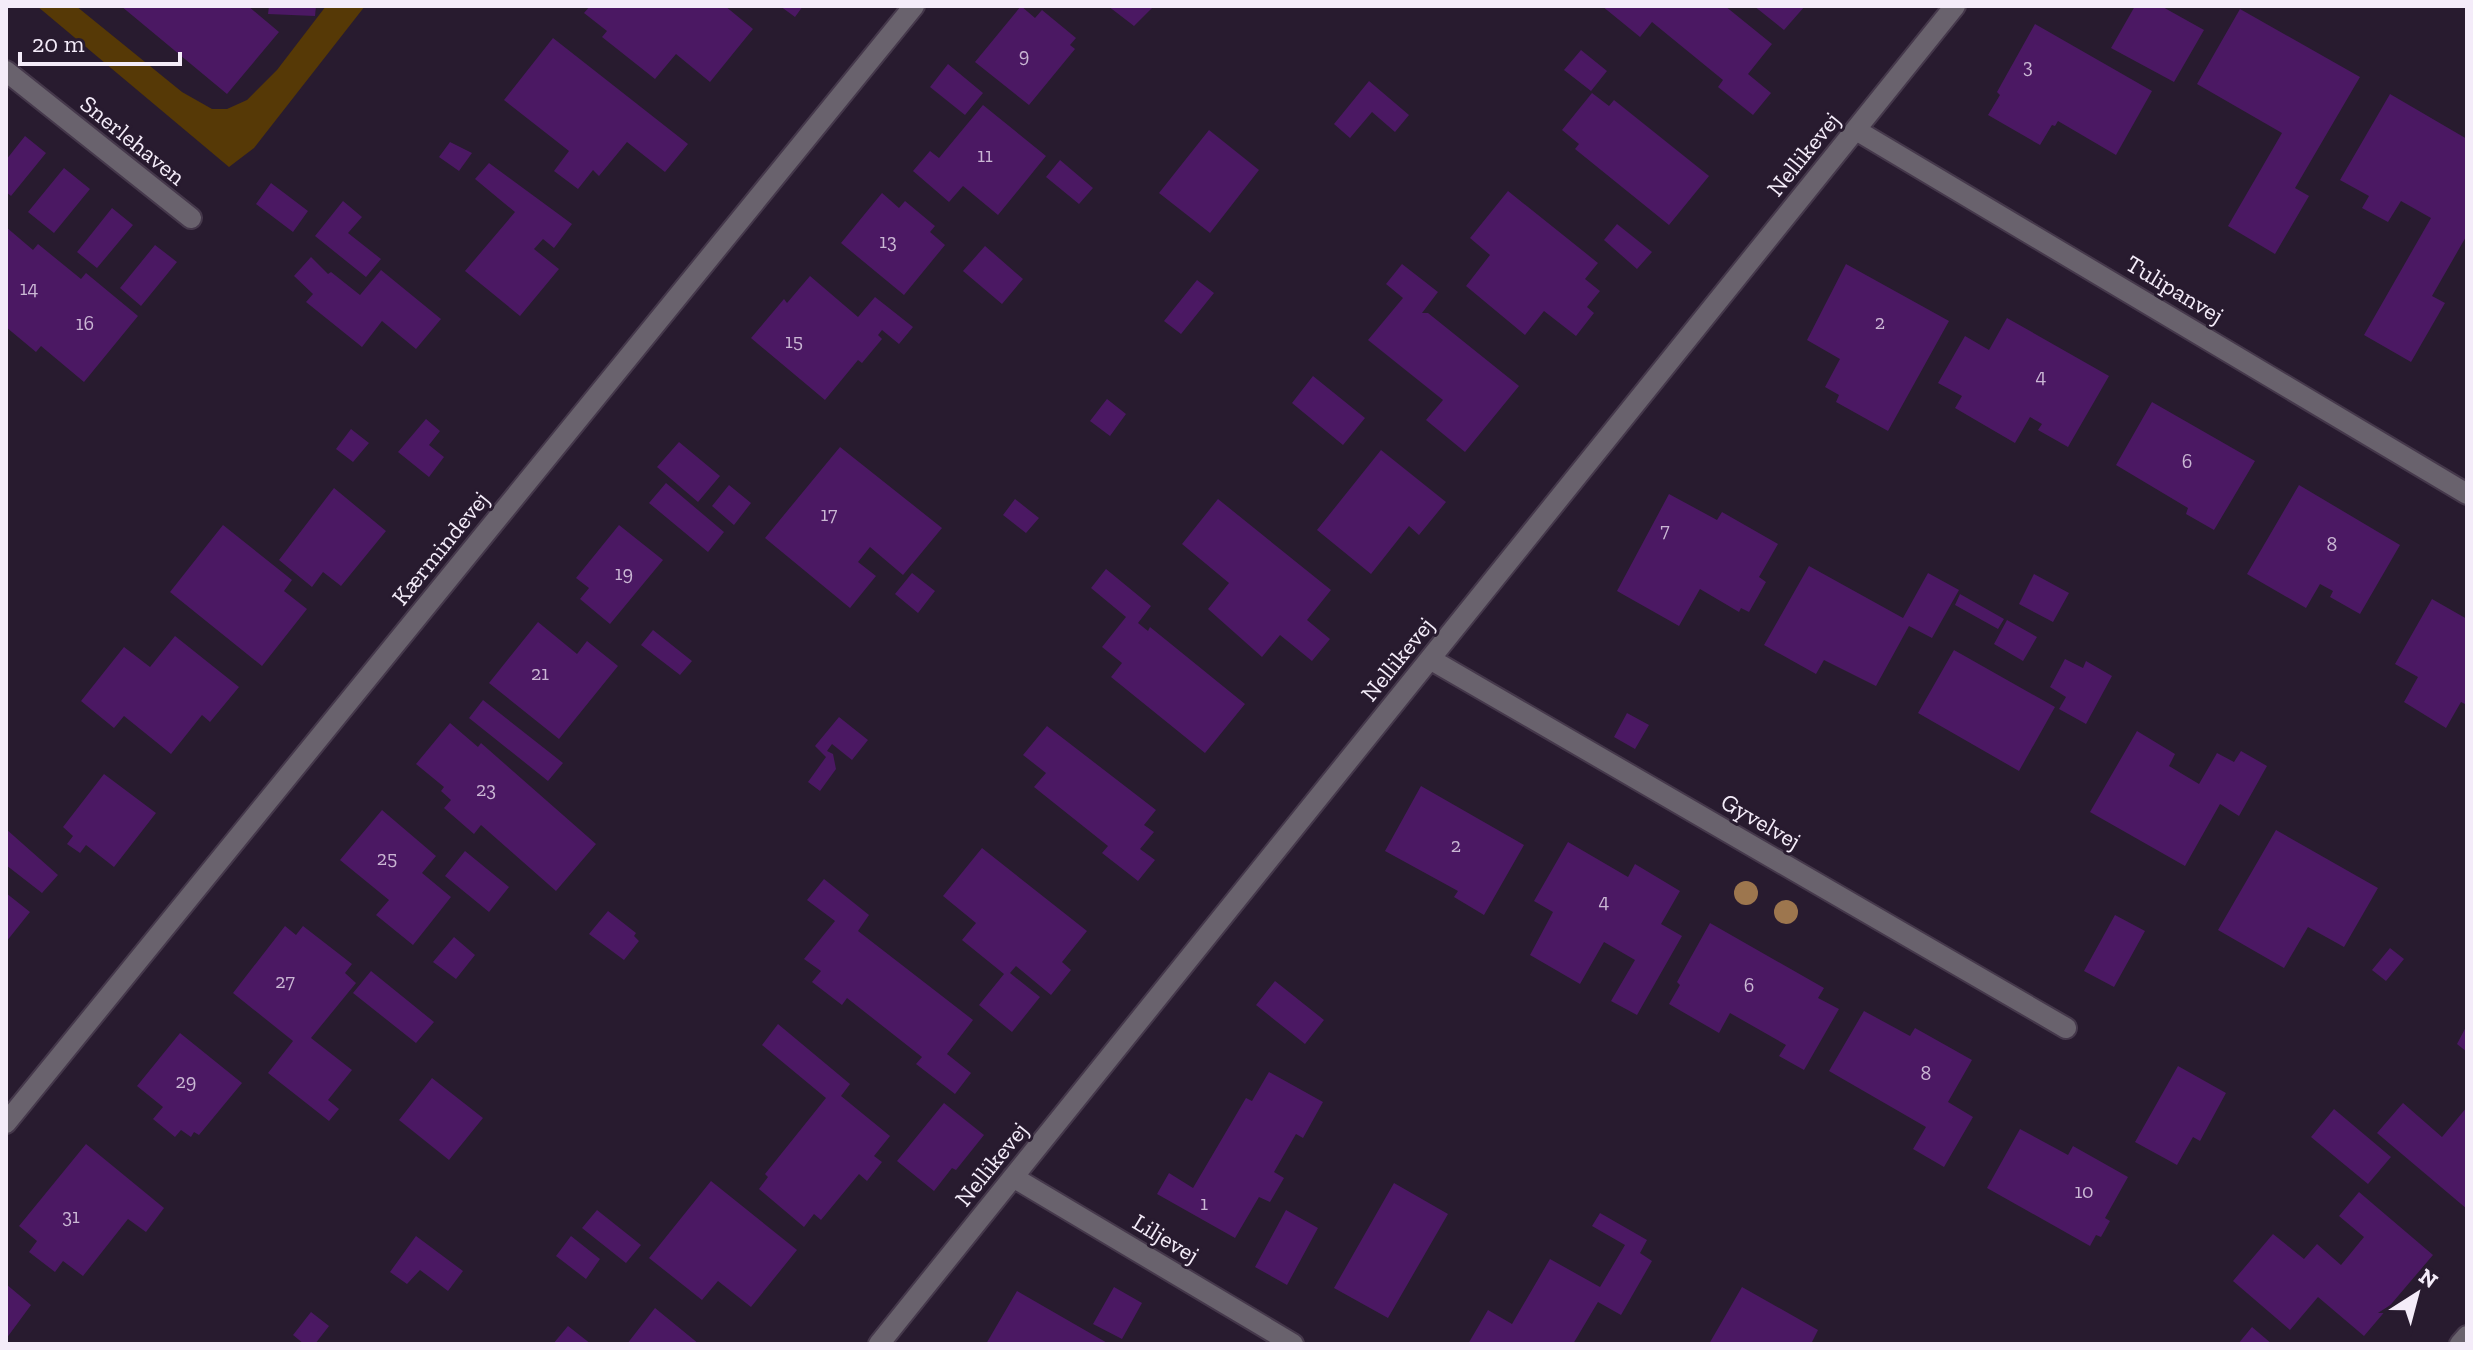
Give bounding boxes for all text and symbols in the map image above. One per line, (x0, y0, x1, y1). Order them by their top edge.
scale bar (20, 16, 180, 66)
text: 20 m (32, 29, 85, 58)
house number: 9 (1019, 43, 1029, 67)
house number: 3 (2023, 54, 2033, 78)
street label: Snerlehaven (75, 89, 192, 191)
street label: Nellikevej (1760, 106, 1846, 202)
house number: 11 (977, 143, 993, 167)
house number: 13 (879, 229, 897, 253)
street label: Tulipanvej (2121, 249, 2229, 329)
house number: 14 (20, 276, 38, 300)
house number: 2 (1875, 310, 1885, 334)
house number: 16 (76, 311, 94, 335)
house number: 15 (785, 329, 803, 353)
house number: 4 (2036, 364, 2047, 388)
house number: 6 (2182, 449, 2192, 473)
street label: Kærmindevej (385, 485, 495, 611)
house number: 17 (821, 502, 838, 526)
house number: 7 (1660, 518, 1670, 542)
house number: 8 (2327, 532, 2337, 556)
house number: 19 (615, 561, 633, 585)
street label: Nellikevej (1354, 611, 1440, 707)
house number: 21 (531, 661, 549, 685)
house number: 23 (476, 777, 496, 801)
street label: Gyvelvej (1716, 787, 1806, 855)
house number: 2 (1451, 833, 1461, 857)
house number: 25 (377, 846, 397, 870)
house number: 4 (1599, 889, 1610, 913)
house number: 27 (275, 969, 295, 993)
house number: 6 (1744, 973, 1754, 997)
house number: 8 (1921, 1061, 1931, 1085)
house number: 29 (176, 1069, 196, 1093)
street label: Nellikevej (948, 1116, 1034, 1212)
house number: 10 (2074, 1179, 2094, 1203)
house number: 1 (1200, 1191, 1208, 1215)
house number: 31 (62, 1204, 80, 1228)
street label: Liljevej (1128, 1207, 1204, 1269)
north arrow (2377, 1254, 2457, 1334)
text: N (2414, 1262, 2443, 1294)

